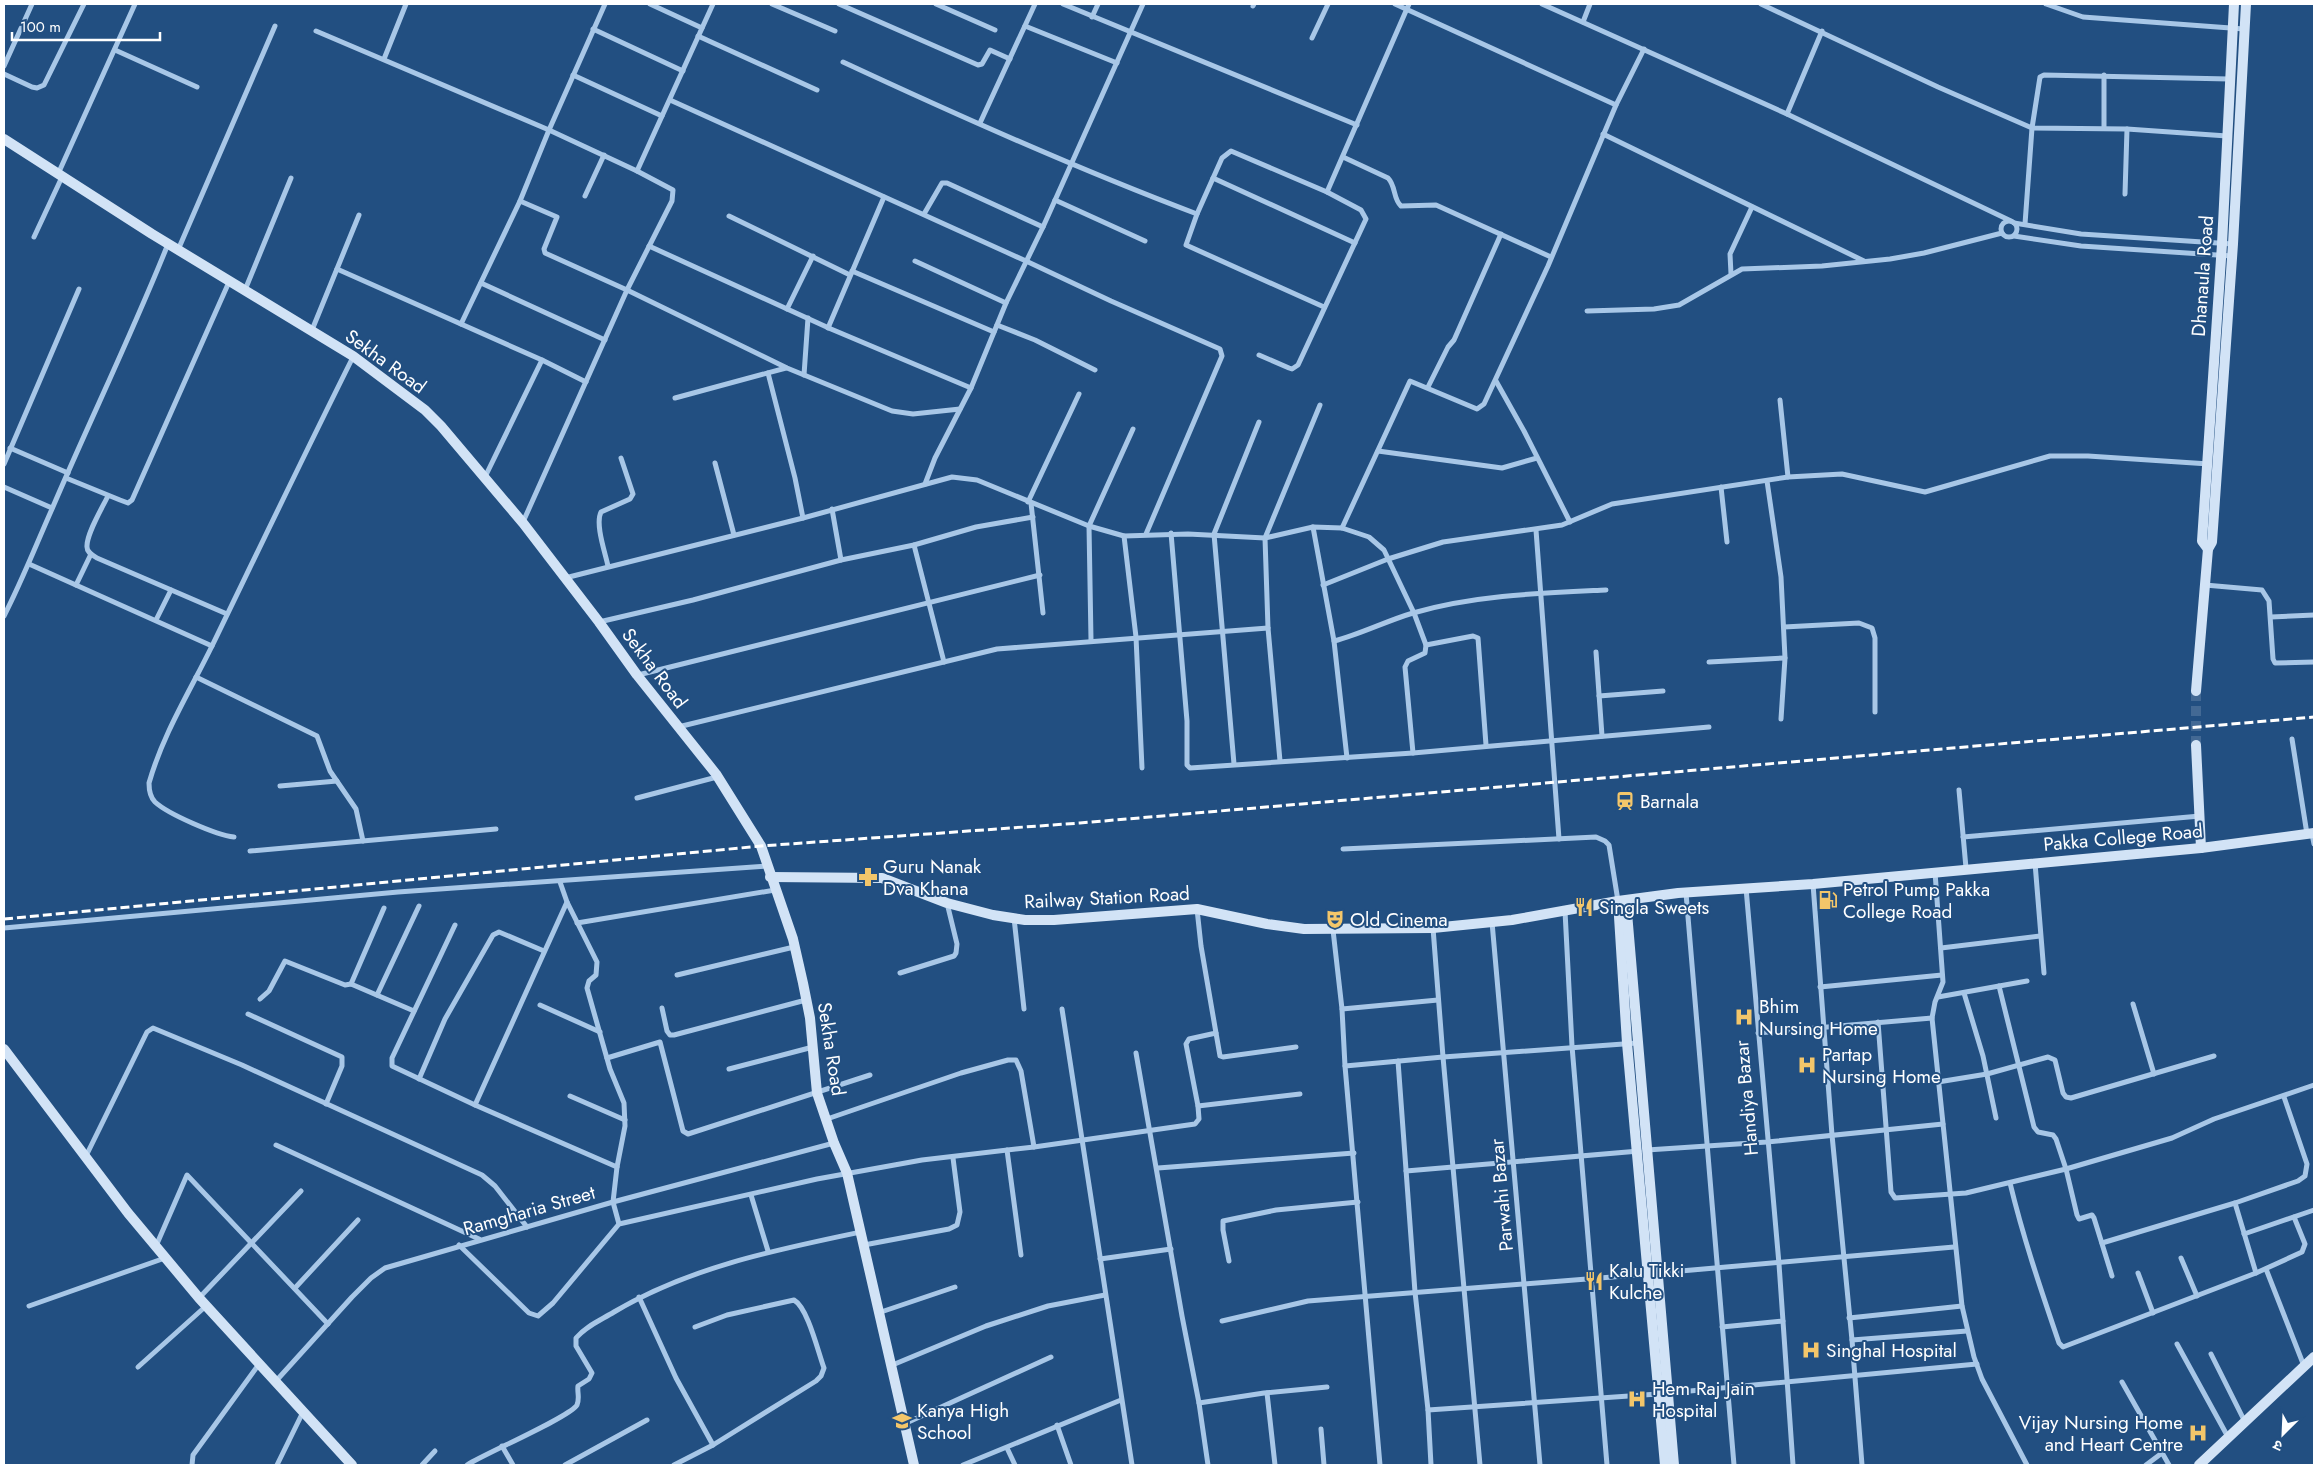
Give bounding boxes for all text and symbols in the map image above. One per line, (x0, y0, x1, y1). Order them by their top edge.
scale bar (12, 10, 160, 42)
text: 100 m (20, 16, 61, 38)
street label: Dhanaula Road (2185, 215, 2220, 337)
street label: Sekha Road (340, 323, 432, 400)
street label: Sekha Road (615, 622, 694, 714)
place label: Barnala (1640, 788, 1699, 815)
station icon: Barnala (1614, 790, 1636, 812)
street label: Pakka College Road (2042, 817, 2204, 858)
place label: Guru Nanak Dva Khana (883, 853, 982, 902)
pharmacy icon: Guru Nanak Dva Khana (857, 866, 879, 888)
place label: Petrol Pump Pakka College Road (1843, 876, 1990, 925)
street label: Railway Station Road (1024, 880, 1191, 915)
fuel station icon: Petrol Pump Pakka College Road (1817, 889, 1839, 911)
place label: Singla Sweets (1599, 894, 1710, 921)
restaurant icon: Singla Sweets (1573, 896, 1595, 918)
place label: Old Cinema (1350, 906, 1448, 933)
theatre icon: Old Cinema (1324, 908, 1346, 930)
place label: Bhim Nursing Home (1759, 993, 1878, 1042)
street label: Sekha Road (811, 1000, 852, 1098)
hospital icon: Bhim Nursing Home (1733, 1006, 1755, 1028)
street label: Handiya Bazar (1728, 1039, 1765, 1157)
place label: Partap Nursing Home (1822, 1041, 1941, 1090)
hospital icon: Partap Nursing Home (1796, 1054, 1818, 1076)
street label: Parwahi Bazar (1483, 1137, 1520, 1252)
street label: Ramgharia Street (460, 1179, 599, 1242)
place label: Kalu Tikki Kulche (1609, 1257, 1684, 1306)
restaurant icon: Kalu Tikki Kulche (1583, 1270, 1605, 1292)
place label: Singhal Hospital (1826, 1337, 1957, 1364)
hospital icon: Singhal Hospital (1800, 1339, 1822, 1361)
place label: Hem Raj Jain Hospital (1652, 1375, 1755, 1424)
hospital icon: Hem Raj Jain Hospital (1626, 1388, 1648, 1410)
place label: Kanya High School (917, 1397, 1009, 1446)
place label: Vijay Nursing Home and Heart Centre (2019, 1409, 2183, 1458)
north arrow (2258, 1409, 2308, 1459)
school or university icon: Kanya High School (891, 1410, 913, 1432)
hospital icon: Vijay Nursing Home and Heart Centre (2187, 1422, 2209, 1444)
text: उ (2269, 1435, 2286, 1457)

